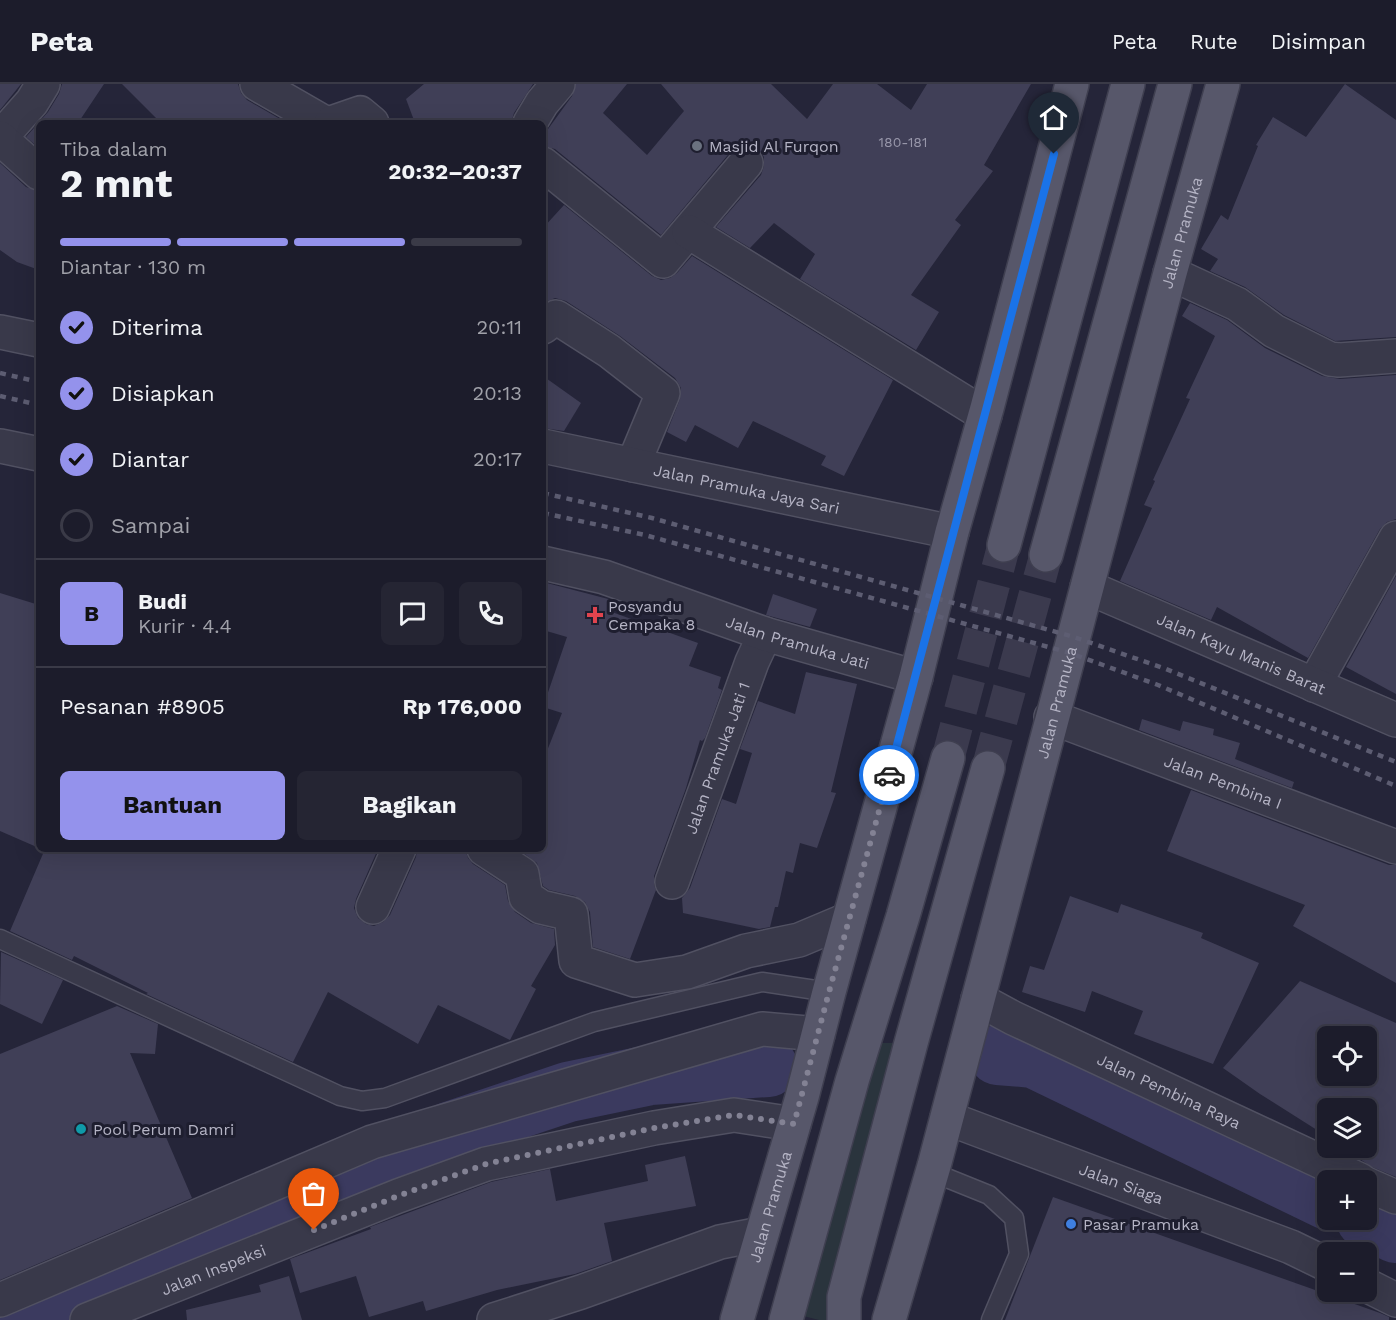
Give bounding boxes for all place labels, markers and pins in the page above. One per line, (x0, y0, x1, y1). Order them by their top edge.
pin (1028, 92, 1079, 154)
place label: Masjid Al Furqon (709, 137, 839, 156)
marker: Masjid Al Furqon (690, 139, 704, 153)
place label: Posyandu Cempaka 8 (608, 597, 695, 634)
marker: Posyandu Cempaka 8 (586, 606, 604, 624)
place label: Pool Perum Damri (93, 1120, 234, 1139)
marker: Pool Perum Damri (74, 1122, 88, 1136)
pin (288, 1168, 339, 1230)
place label: Pasar Pramuka (1083, 1215, 1199, 1234)
marker: Pasar Pramuka (1064, 1217, 1078, 1231)

